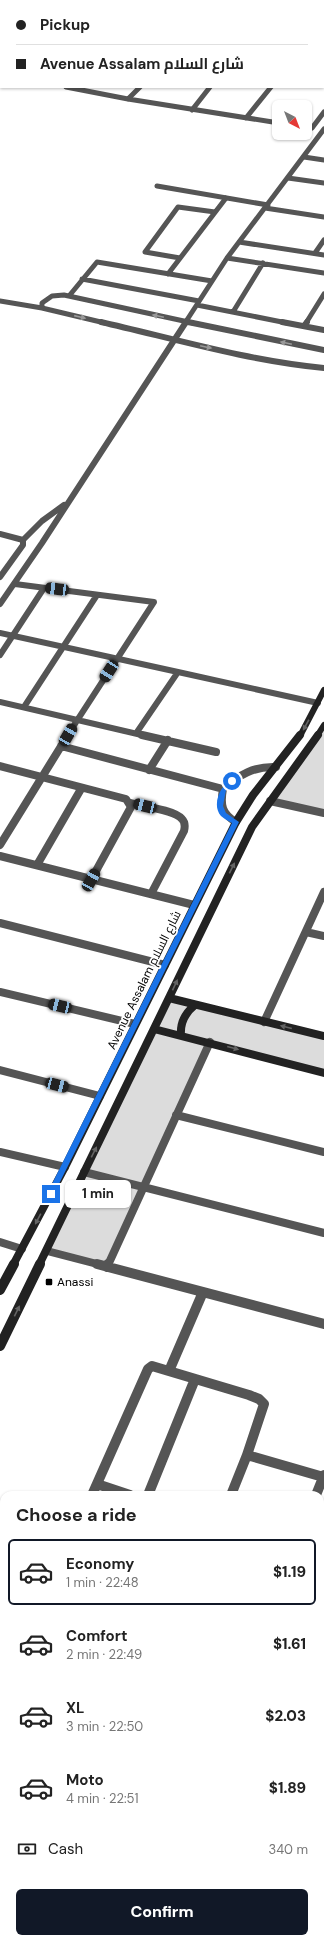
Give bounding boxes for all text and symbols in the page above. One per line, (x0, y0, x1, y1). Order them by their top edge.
text: Pickup (40, 15, 90, 35)
text: Avenue Assalam شارع السلام (40, 54, 244, 74)
north arrow (272, 100, 312, 140)
map controls (272, 100, 312, 140)
one-way arrow (152, 312, 165, 318)
one-way arrow (74, 314, 86, 320)
one-way arrow (279, 340, 292, 346)
one-way arrow (200, 344, 212, 350)
car (44, 582, 70, 596)
car (97, 658, 121, 684)
one-way arrow (303, 719, 310, 731)
car (57, 722, 79, 748)
route start (223, 772, 241, 790)
car (132, 797, 158, 815)
one-way arrow (229, 862, 235, 874)
car (80, 867, 102, 893)
street label: Avenue Assalam شارع السلام (103, 908, 185, 1052)
one-way arrow (172, 979, 178, 991)
car (47, 997, 73, 1015)
one-way arrow (280, 1024, 292, 1030)
one-way arrow (227, 1045, 239, 1051)
car (44, 1076, 70, 1094)
one-way arrow (91, 1147, 97, 1158)
callout: 1 min (65, 1180, 131, 1208)
route end (42, 1185, 60, 1203)
text: 1 min (82, 1185, 114, 1202)
one-way arrow (34, 1213, 41, 1225)
place label: Anassi (57, 1274, 93, 1290)
marker: Anassi (44, 1277, 54, 1287)
one-way arrow (14, 1305, 20, 1317)
text: Choose a ride (16, 1503, 137, 1527)
icon: car (18, 1554, 54, 1590)
text: Economy (66, 1554, 134, 1574)
text: $1.19 (273, 1562, 306, 1582)
text: 1 min · 22:48 (66, 1574, 139, 1591)
icon: car (18, 1626, 54, 1662)
text: Comfort (66, 1626, 127, 1646)
text: $1.61 (273, 1634, 306, 1654)
text: 2 min · 22:49 (66, 1646, 142, 1663)
icon: car (18, 1698, 54, 1734)
text: XL (66, 1698, 84, 1718)
text: $2.03 (265, 1706, 306, 1726)
text: 3 min · 22:50 (66, 1718, 143, 1735)
icon: car (18, 1770, 54, 1806)
text: Moto (66, 1770, 104, 1790)
text: $1.89 (269, 1778, 306, 1798)
text: 4 min · 22:51 (66, 1790, 139, 1807)
icon: cash (16, 1838, 38, 1860)
text: Cash (48, 1839, 83, 1859)
text: 340 m (268, 1841, 308, 1858)
button: Confirm (16, 1889, 308, 1935)

